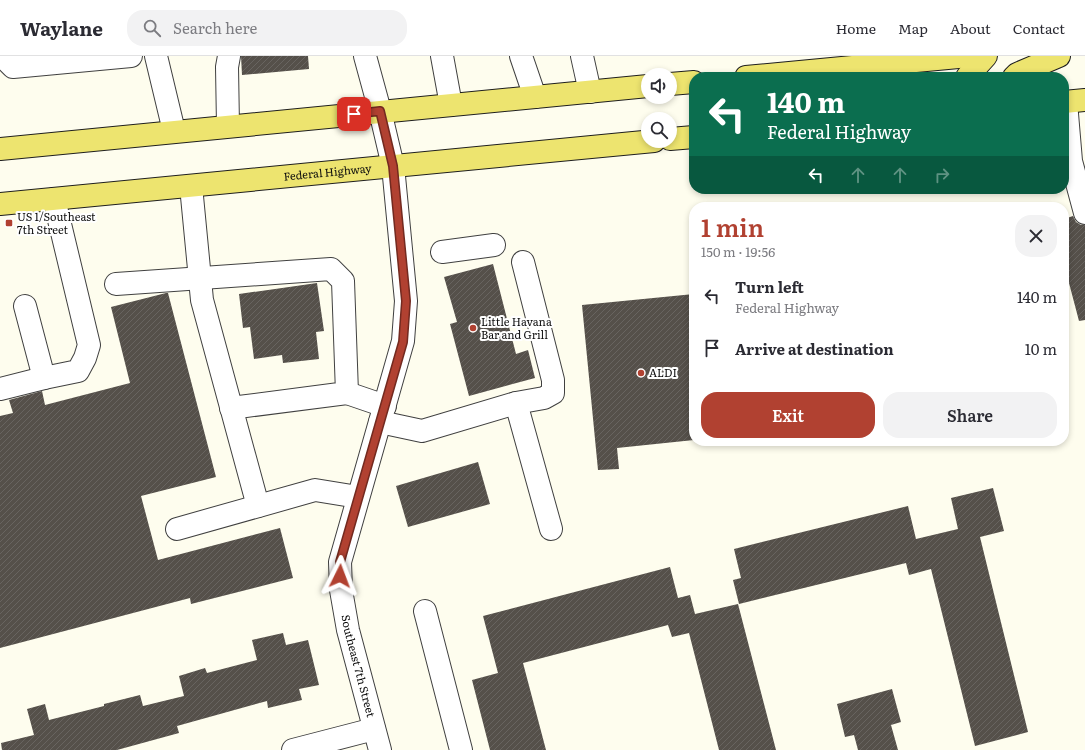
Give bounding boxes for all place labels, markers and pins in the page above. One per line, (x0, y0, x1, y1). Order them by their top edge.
pin (337, 97, 371, 131)
place label: US 1/Southeast 7th Street (17, 208, 96, 237)
marker: US 1/Southeast 7th Street (4, 218, 14, 228)
place label: Little Havana Bar and Grill (481, 313, 552, 342)
marker: Little Havana Bar and Grill (468, 323, 478, 333)
place label: ALDI (649, 364, 677, 380)
marker: ALDI (636, 368, 646, 378)

